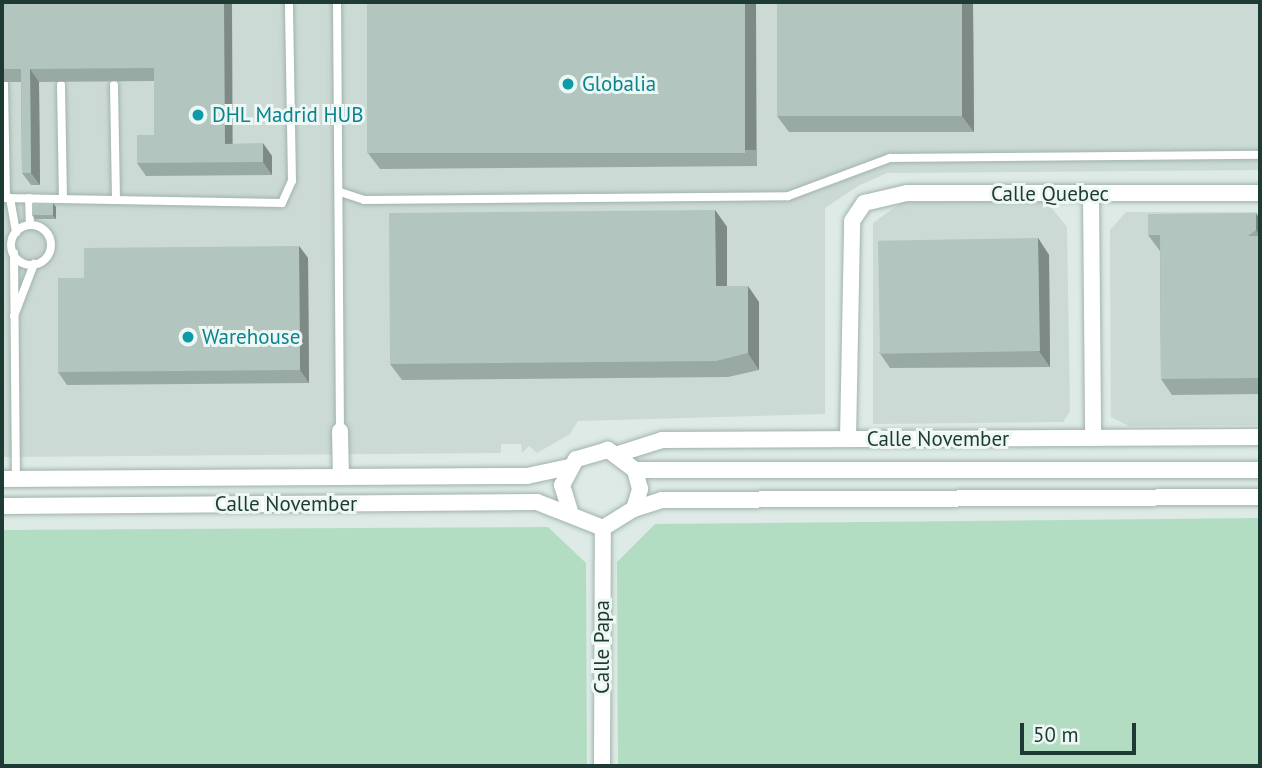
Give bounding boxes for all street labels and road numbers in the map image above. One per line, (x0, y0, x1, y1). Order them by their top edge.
street label: Calle Quebec (991, 181, 1109, 207)
street label: Calle November (867, 426, 1009, 452)
street label: Calle November (215, 491, 357, 517)
street label: Calle Papa (589, 600, 615, 694)

